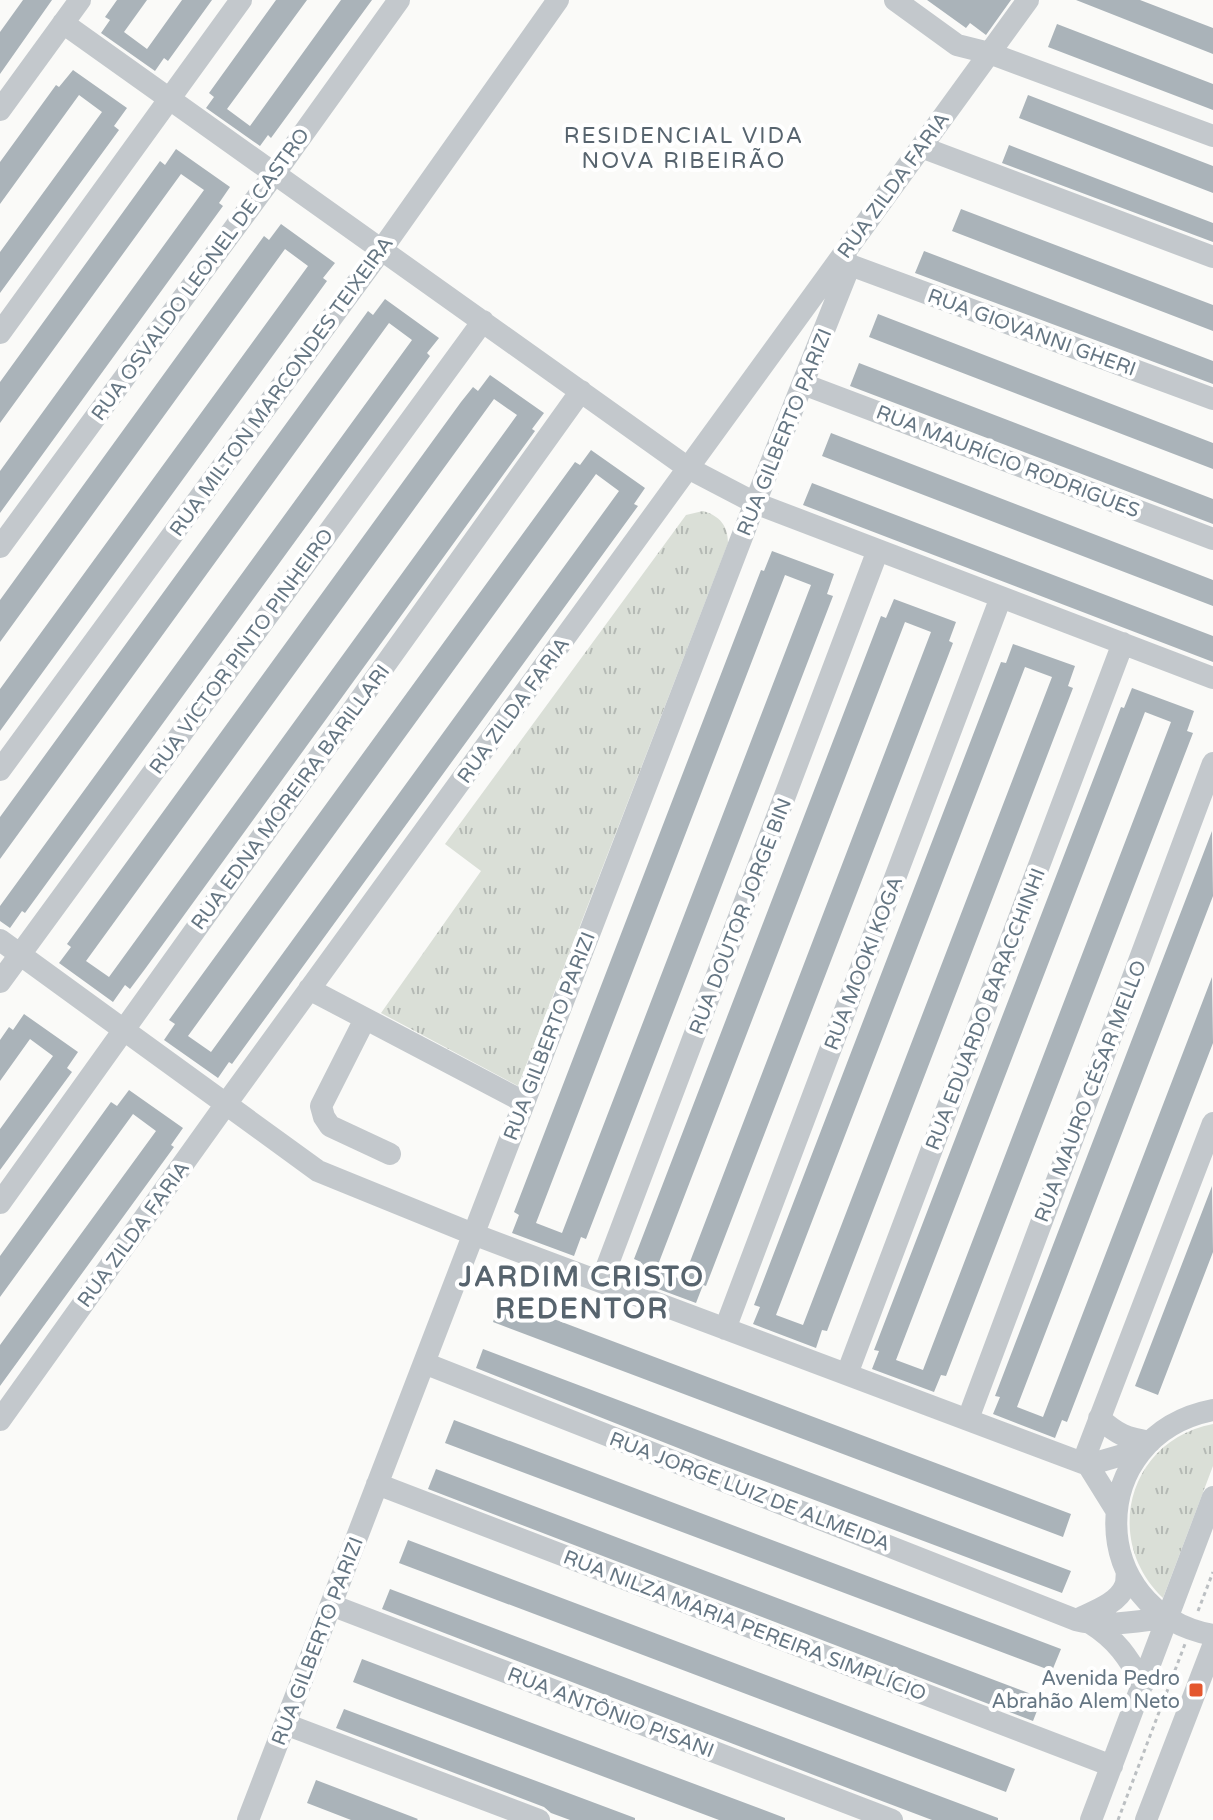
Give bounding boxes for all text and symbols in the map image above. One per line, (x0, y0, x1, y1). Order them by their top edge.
street label: RUA ZILDA FARIA (833, 108, 955, 263)
district label: RESIDENCIAL VIDA NOVA RIBEIRÃO (564, 123, 804, 174)
street label: RUA OSVALDO LEONEL DE CASTRO (87, 124, 315, 425)
street label: RUA MILTON MARCONDES TEIXEIRA (165, 232, 399, 541)
street label: RUA GIOVANNI GHERI (924, 284, 1139, 382)
street label: RUA GILBERTO PARIZI (732, 325, 838, 539)
street label: RUA MAURÍCIO RODRIGUES (873, 400, 1143, 523)
street label: RUA VICTOR PINTO PINHEIRO (145, 524, 339, 779)
street label: RUA ZILDA FARIA (453, 633, 575, 788)
street label: RUA EDNA MOREIRA BARILLARI (186, 660, 395, 935)
street label: RUA DOUTOR JORGE BIN (685, 795, 797, 1038)
street label: RUA EDUARDO BARACCHINHI (921, 865, 1051, 1154)
street label: RUA MOOKI KOGA (820, 873, 908, 1054)
street label: RUA GILBERTO PARIZI (499, 929, 601, 1144)
street label: RUA MAURO CÉSAR MELLO (1029, 957, 1152, 1226)
street label: RUA ZILDA FARIA (73, 1157, 195, 1312)
district label: JARDIM CRISTO REDENTOR (458, 1260, 705, 1326)
street label: RUA JORGE LUIZ DE ALMEIDA (606, 1427, 893, 1557)
street label: RUA GILBERTO PARIZI (267, 1534, 369, 1749)
street label: RUA NILZA MARIA PEREIRA SIMPLÍCIO (560, 1545, 930, 1706)
street label: RUA ANTÔNIO PISANI (504, 1661, 718, 1763)
place label: Avenida Pedro Abrahão Alem Neto (991, 1667, 1180, 1714)
marker: Avenida Pedro Abrahão Alem Neto (1187, 1681, 1205, 1699)

